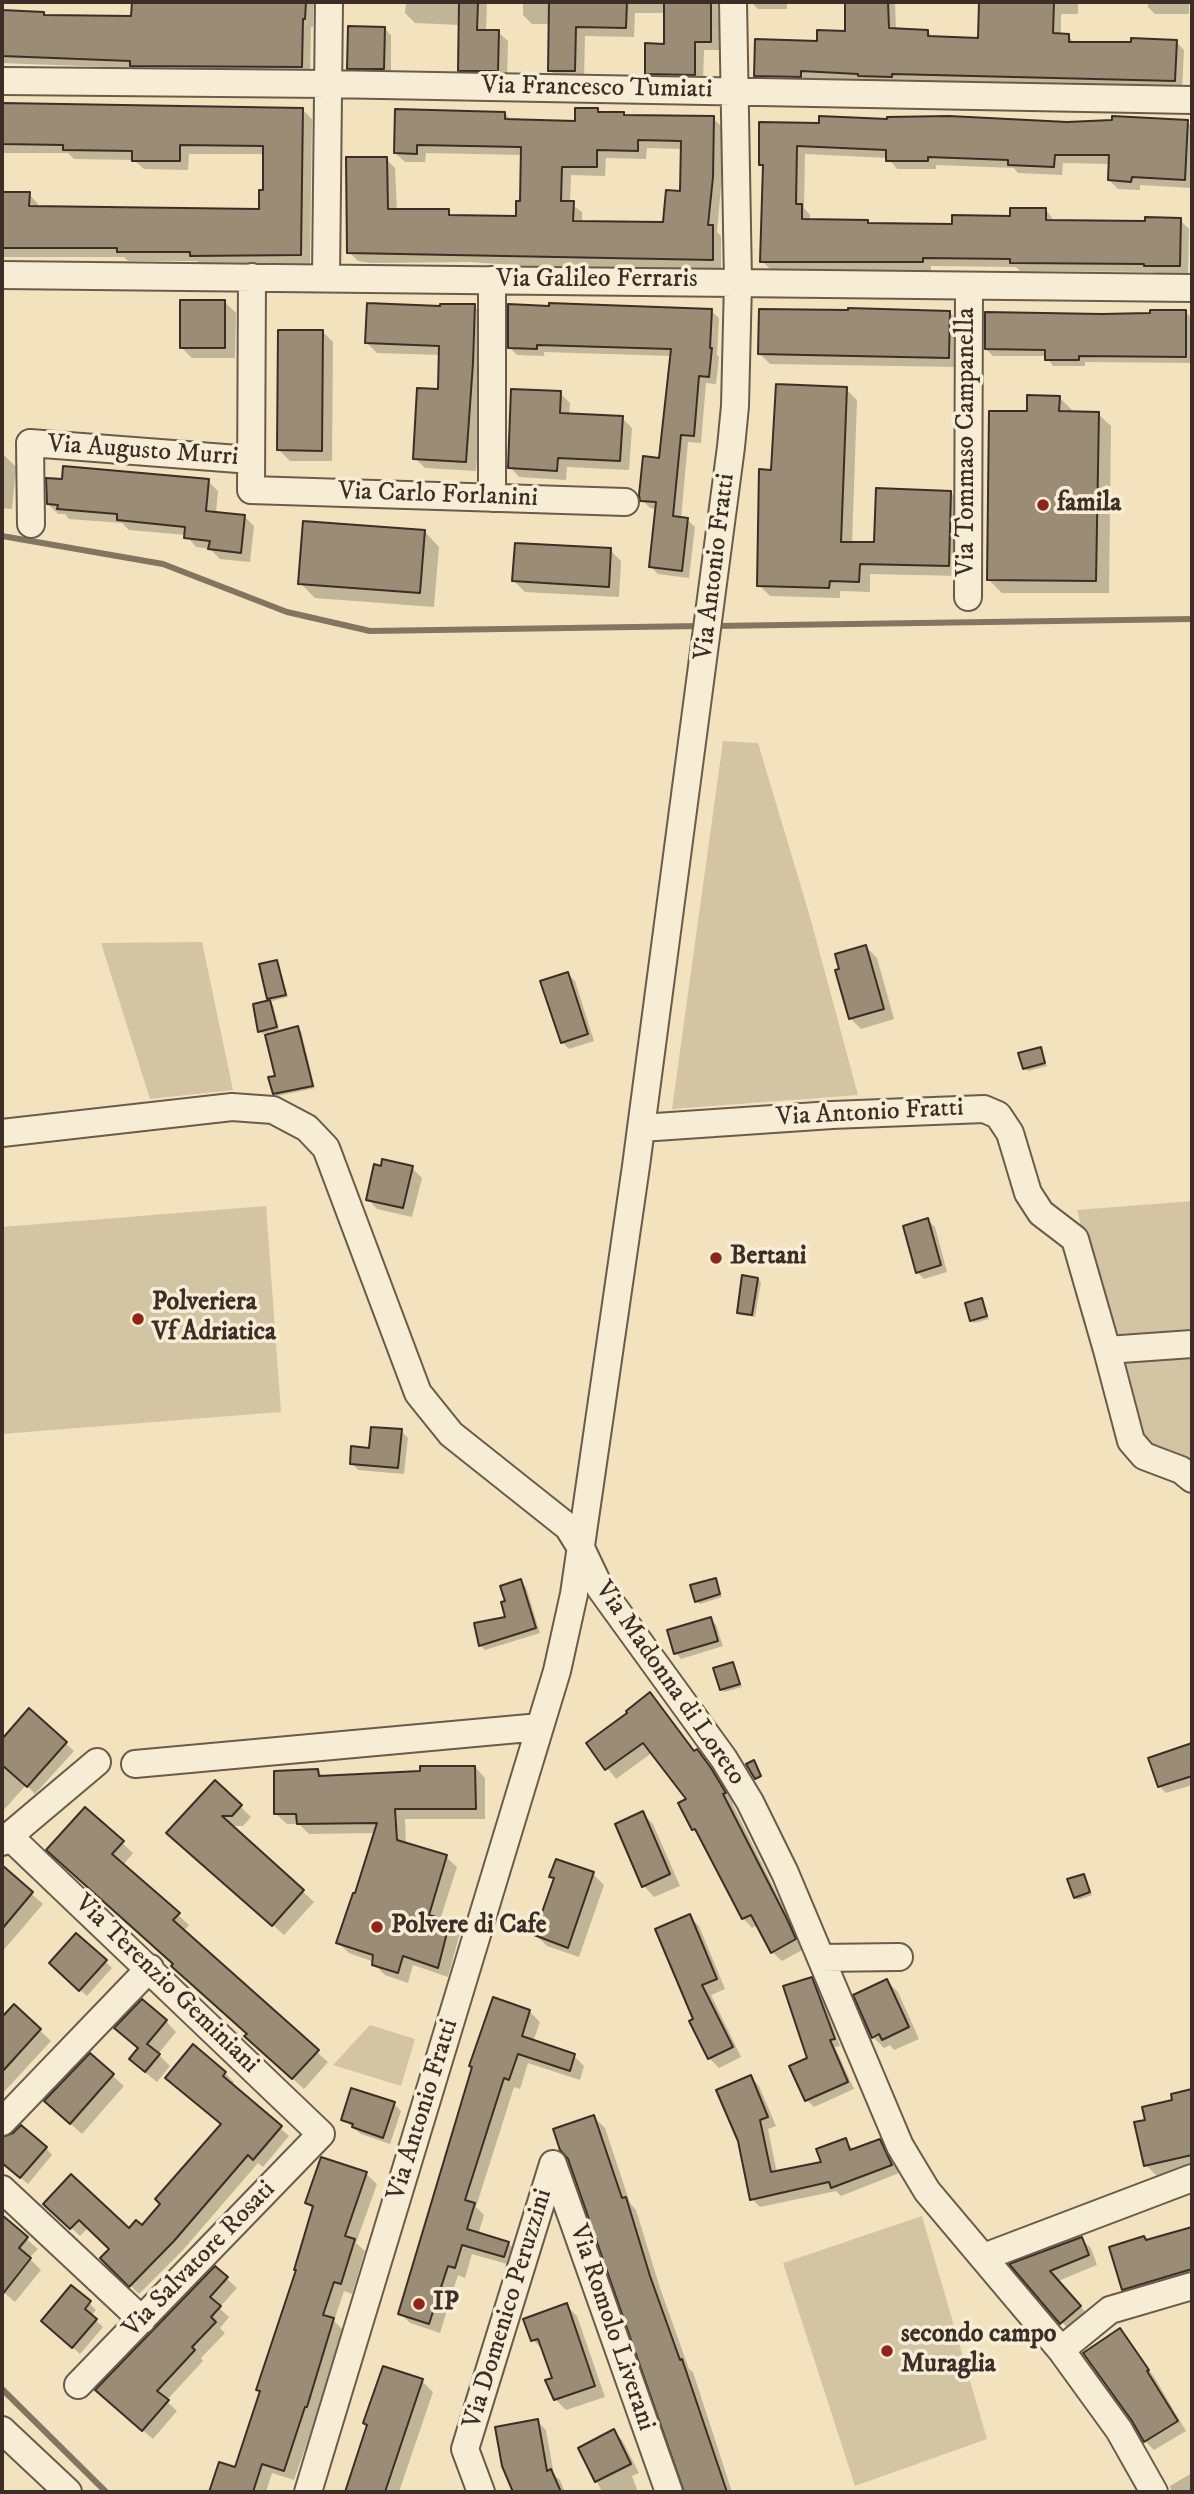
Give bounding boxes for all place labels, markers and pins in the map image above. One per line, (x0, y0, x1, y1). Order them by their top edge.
place label: famila (1057, 489, 1121, 521)
marker: famila (1035, 497, 1051, 513)
place label: Bertani (730, 1242, 807, 1274)
marker: Bertani (708, 1250, 724, 1266)
place label: Polveriera Vf Adriatica (152, 1288, 276, 1350)
marker: Polveriera Vf Adriatica (130, 1311, 146, 1327)
place label: Polvere di Cafe (391, 1911, 546, 1943)
marker: Polvere di Cafe (369, 1919, 385, 1935)
place label: IP (433, 2288, 459, 2320)
marker: IP (411, 2296, 427, 2312)
place label: secondo campo Muraglia (901, 2320, 1056, 2382)
marker: secondo campo Muraglia (879, 2343, 895, 2359)

